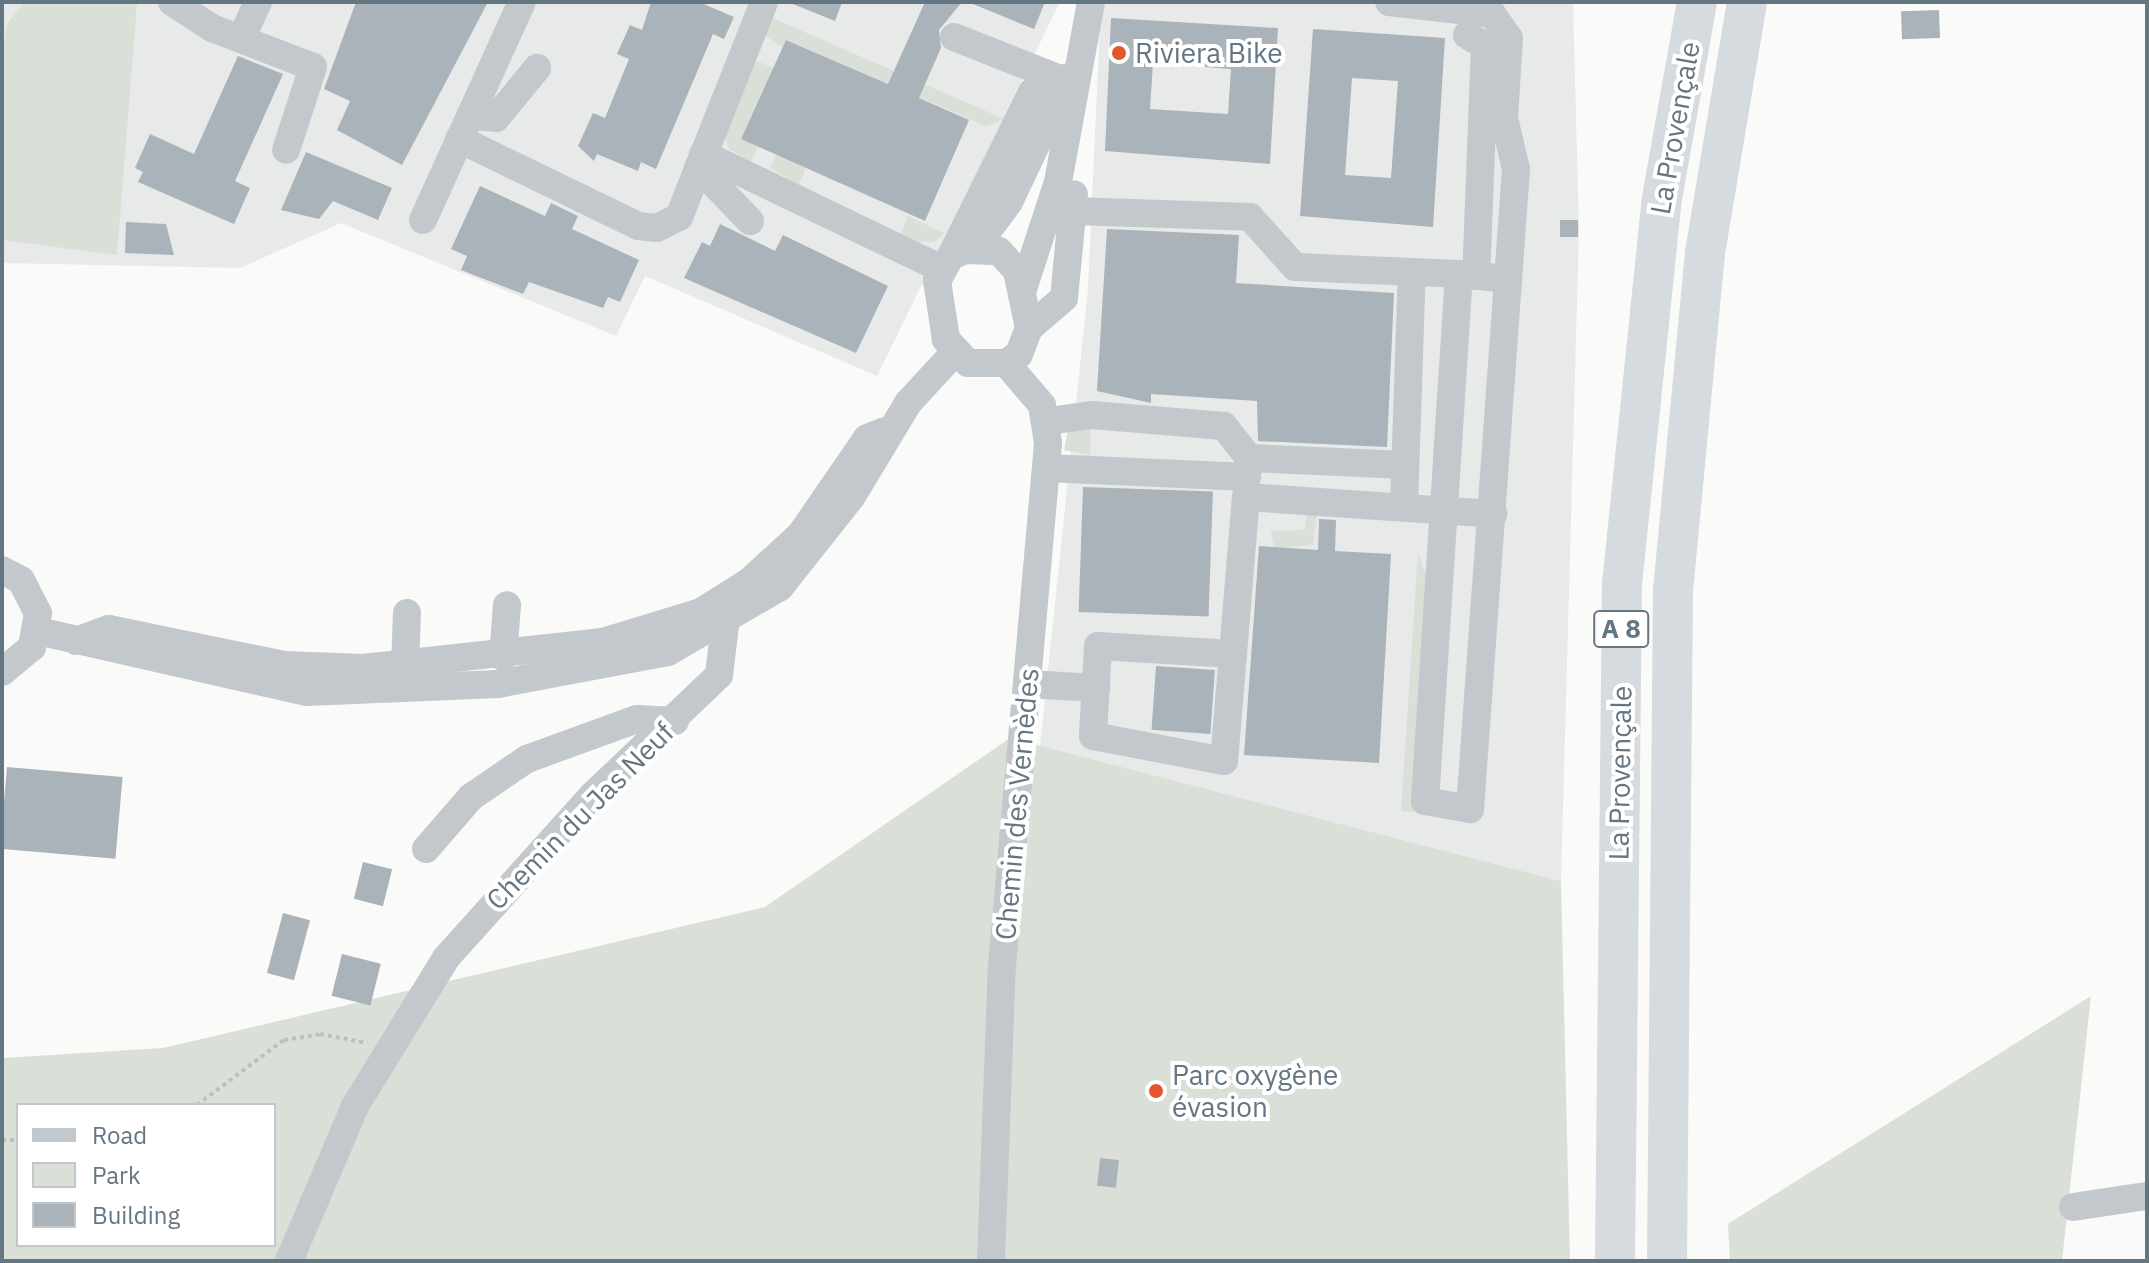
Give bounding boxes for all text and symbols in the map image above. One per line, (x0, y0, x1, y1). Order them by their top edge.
place label: Riviera Bike (1135, 36, 1283, 70)
street label: La Provençale (1643, 39, 1707, 217)
marker: Riviera Bike (1110, 44, 1128, 62)
road number: A 8 (1593, 607, 1649, 651)
street label: Chemin des Vernèdes (988, 667, 1046, 941)
street label: La Provençale (1602, 685, 1638, 861)
street label: Chemin du Jas Neuf (479, 715, 681, 917)
place label: Parc oxygène évasion (1172, 1058, 1338, 1124)
marker: Parc oxygène évasion (1147, 1082, 1165, 1100)
legend (16, 1103, 276, 1247)
text: Road (92, 1119, 147, 1151)
text: Park (92, 1159, 141, 1191)
text: Building (92, 1199, 180, 1231)

